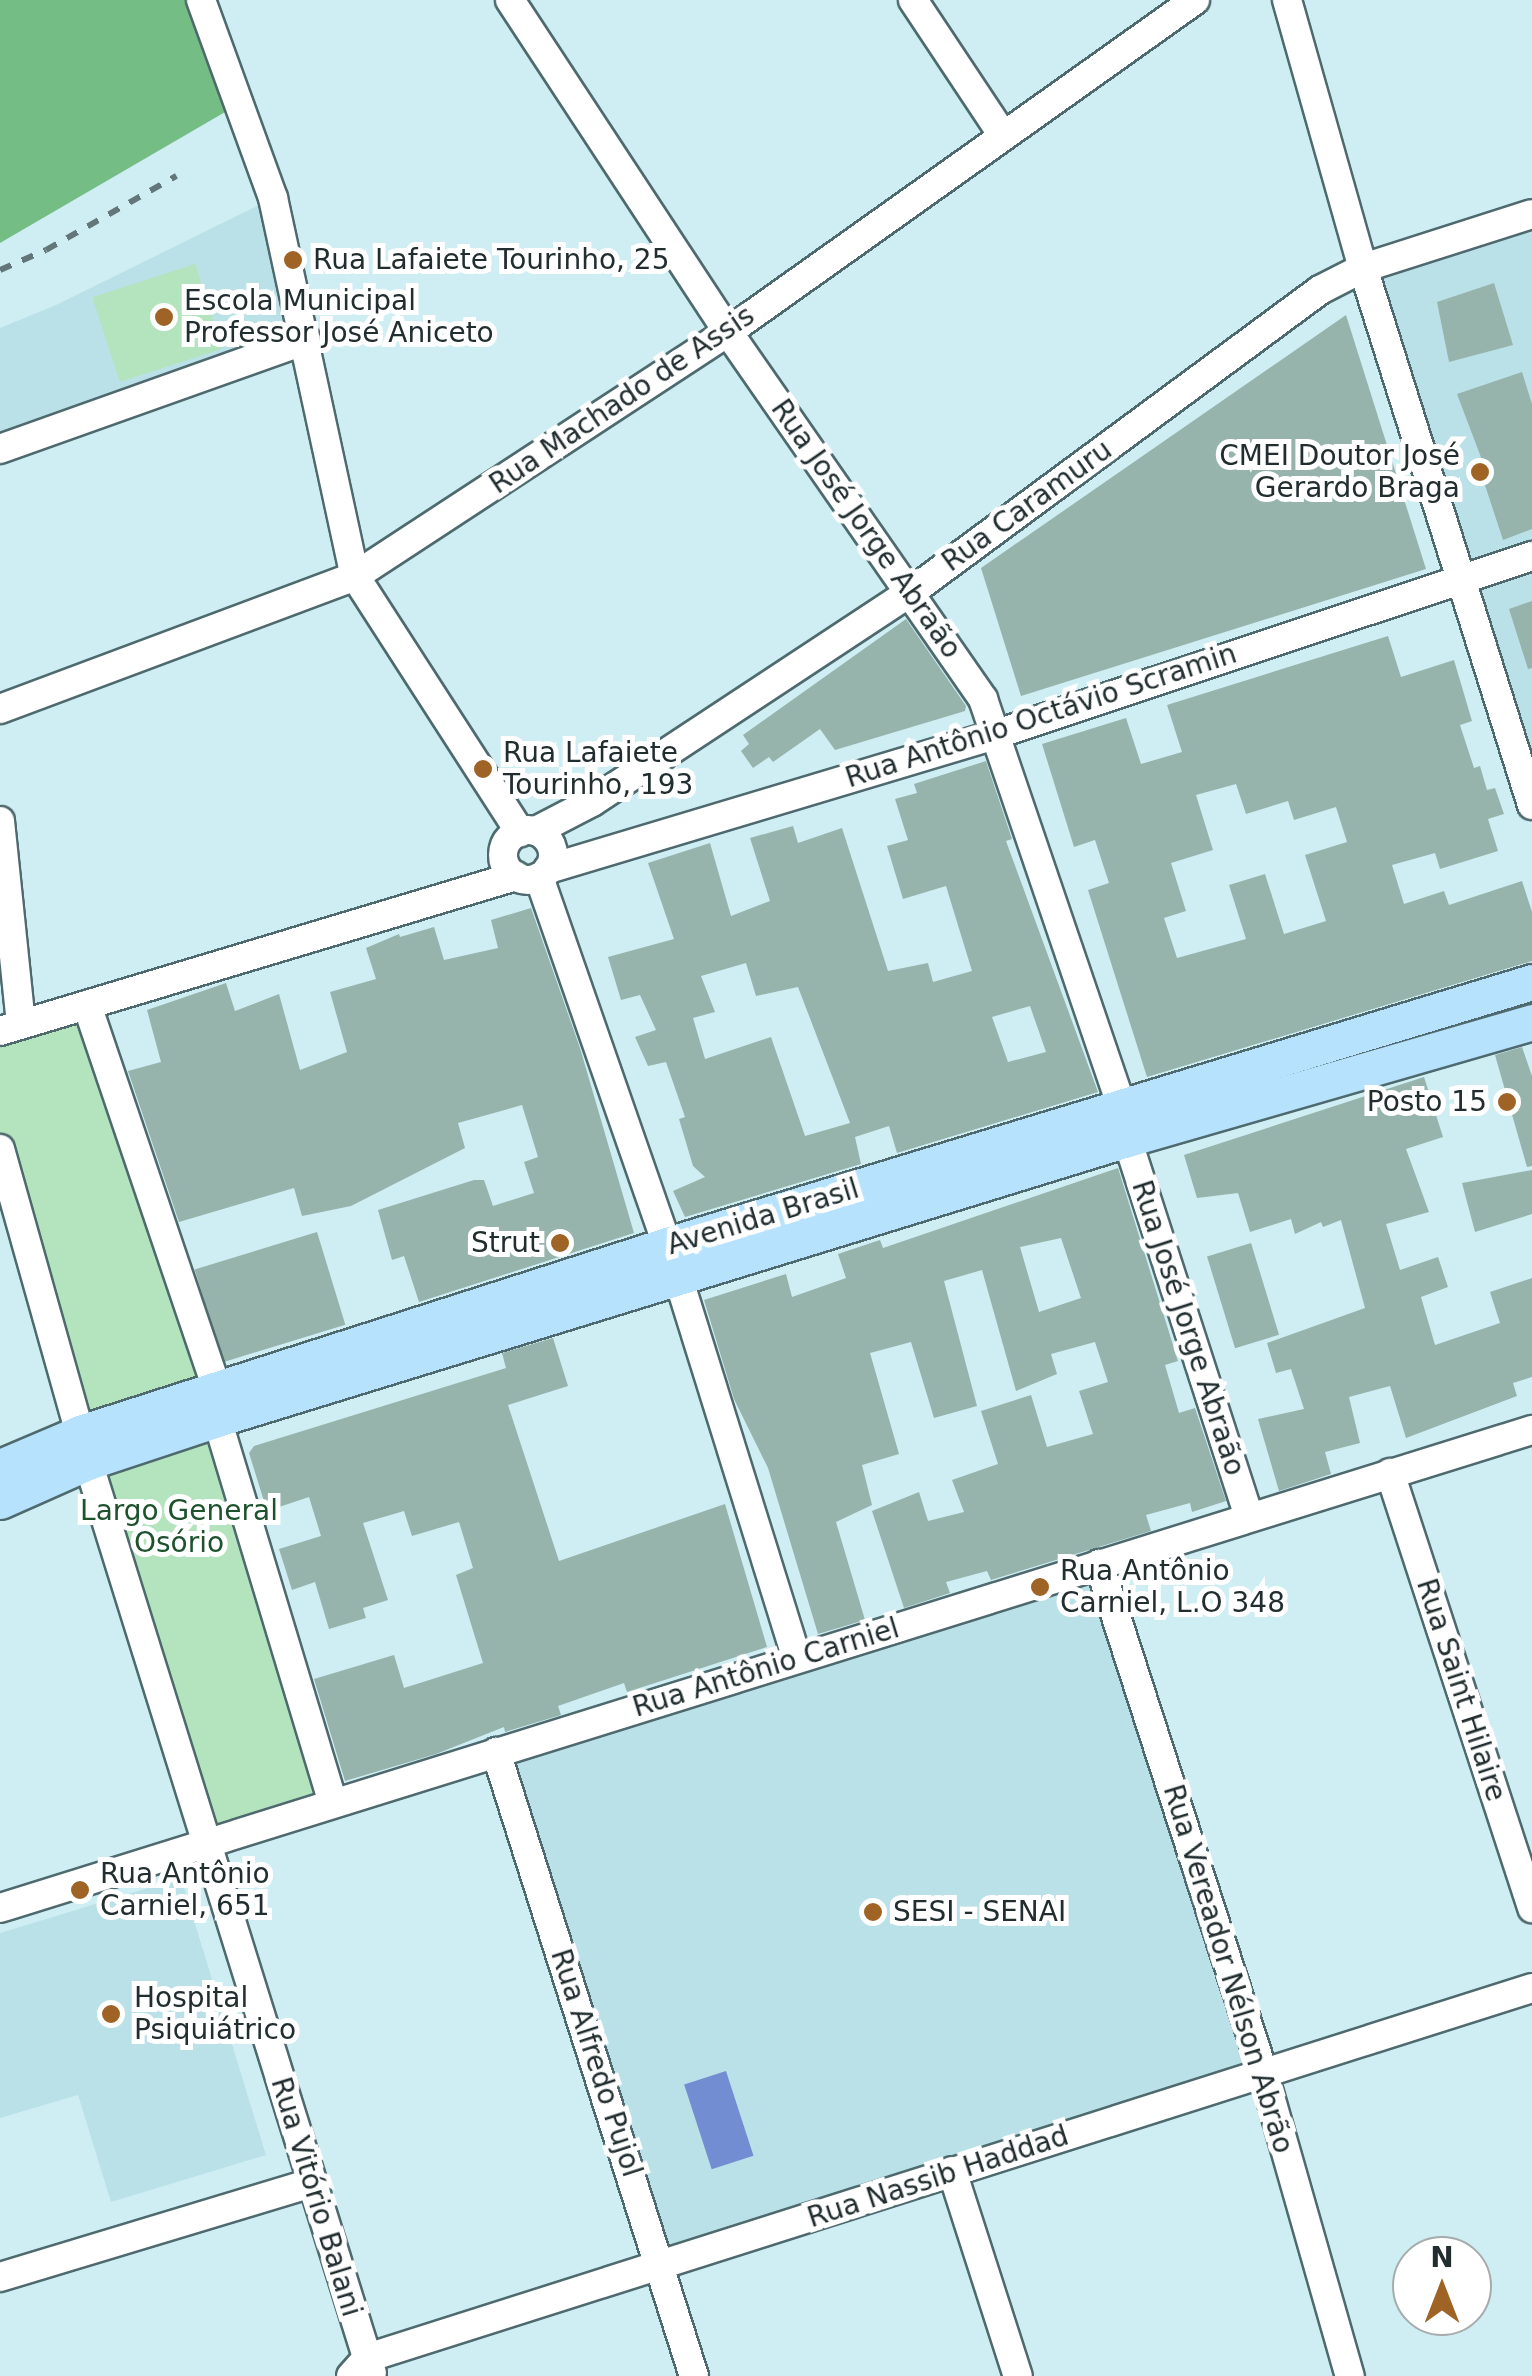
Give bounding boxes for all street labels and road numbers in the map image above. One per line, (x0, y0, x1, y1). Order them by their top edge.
street label: Rua Machado de Assis (483, 299, 761, 501)
street label: Rua José Jorge Abraão (764, 393, 968, 665)
street label: Rua Caramuru (936, 433, 1118, 579)
street label: Rua Antônio Octávio Scramin (841, 637, 1241, 795)
street label: Avenida Brasil (663, 1172, 863, 1262)
street label: Rua José Jorge Abraão (1124, 1176, 1252, 1480)
street label: Rua Saint Hilaire (1409, 1574, 1513, 1806)
street label: Rua Antônio Carniel (629, 1611, 903, 1725)
street label: Rua Vereador Nélson Abrão (1156, 1781, 1300, 2157)
street label: Rua Alfredo Pujol (543, 1945, 649, 2181)
street label: Rua Vitório Balani (264, 2073, 368, 2321)
street label: Rua Nassib Haddad (803, 2119, 1073, 2235)

